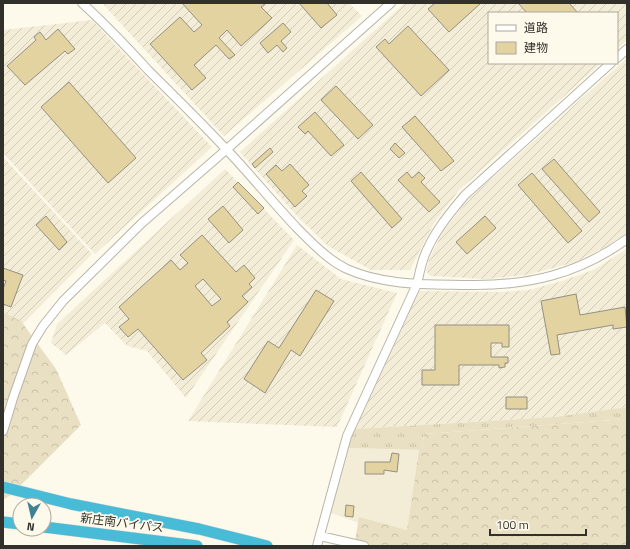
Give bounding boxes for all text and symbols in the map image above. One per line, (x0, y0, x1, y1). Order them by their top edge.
legend (488, 12, 618, 64)
text: 道路 (524, 18, 548, 37)
text: 建物 (524, 38, 548, 57)
north arrow (12, 497, 52, 537)
street label: 新庄南バイパス (79, 508, 165, 537)
scale bar (490, 511, 586, 537)
text: 100 m (496, 515, 529, 534)
text: N (26, 518, 35, 535)

